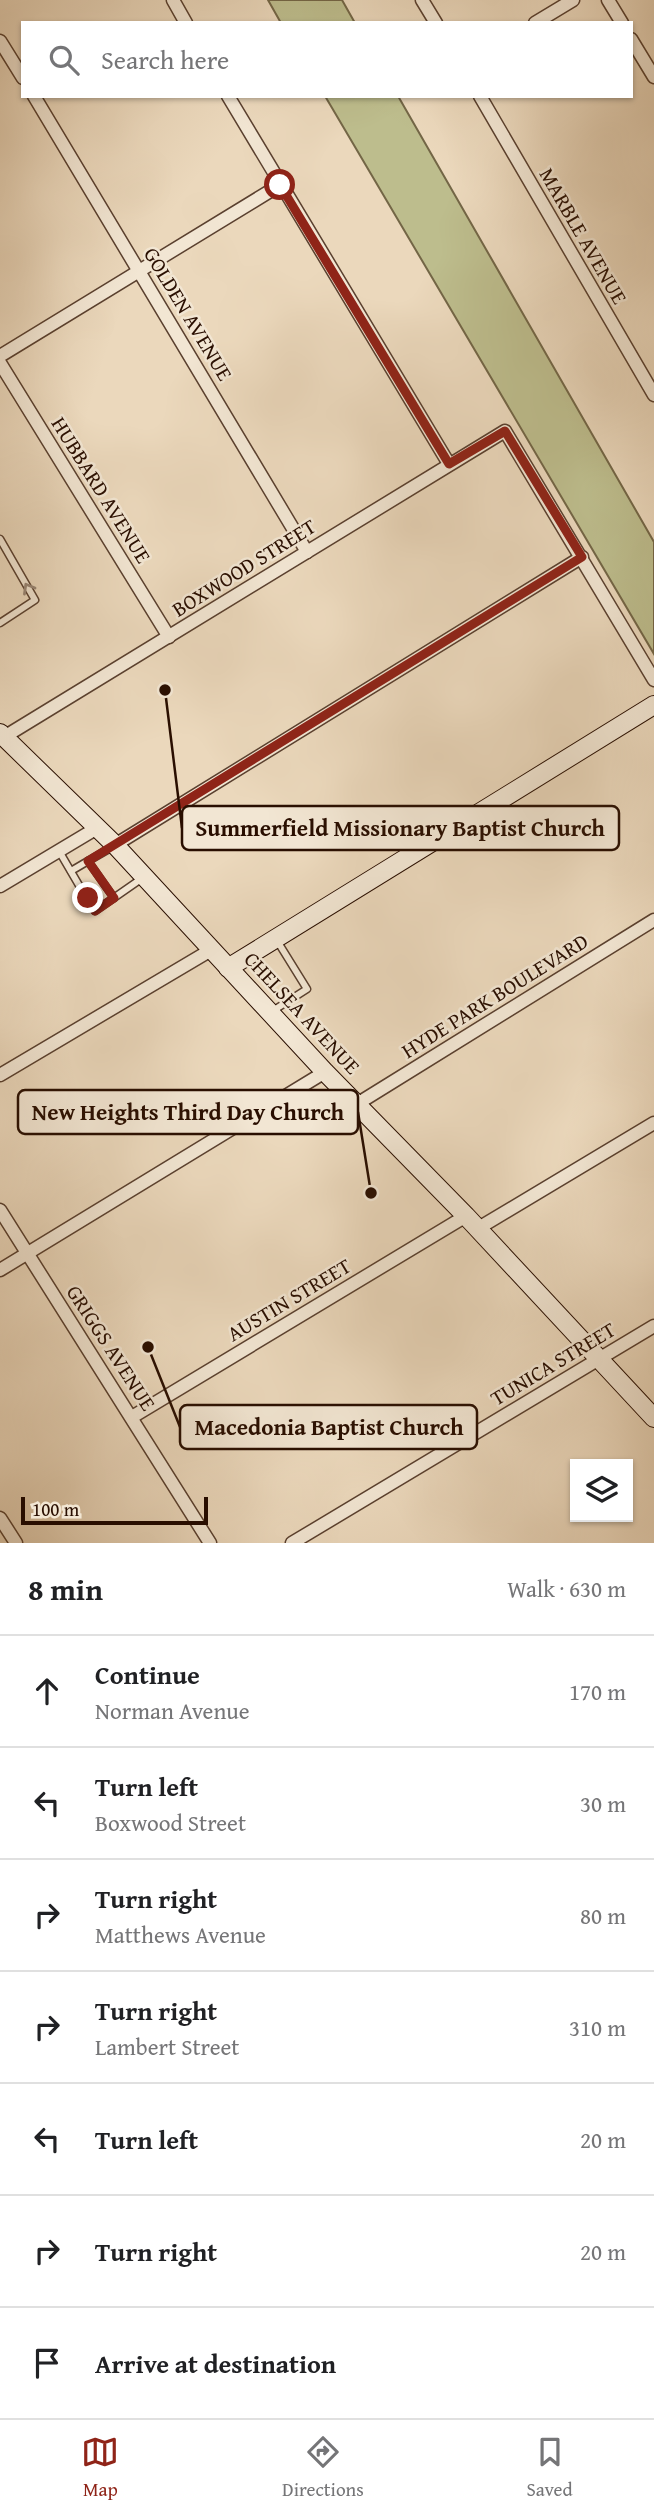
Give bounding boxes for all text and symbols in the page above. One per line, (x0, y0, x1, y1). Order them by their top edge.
search box (21, 21, 633, 98)
text: Search here (101, 40, 229, 79)
icon: search (45, 41, 83, 79)
street label: MARBLE AVENUE (532, 162, 635, 310)
route start (264, 169, 295, 200)
street label: GOLDEN AVENUE (136, 241, 241, 387)
street label: HUBBARD AVENUE (44, 411, 159, 569)
street label: BOXWOOD STREET (166, 511, 322, 624)
one-way arrow (23, 582, 36, 595)
callout: Summerfield Missionary Baptist Church (182, 806, 619, 850)
text: Summerfield Missionary Baptist Church (195, 811, 605, 844)
route end (72, 882, 103, 913)
street label: HYDE PARK BOULEVARD (395, 925, 594, 1066)
street label: CHELSEA AVENUE (237, 944, 368, 1081)
callout: New Heights Third Day Church (18, 1090, 358, 1134)
text: New Heights Third Day Church (32, 1095, 345, 1128)
street label: AUSTIN STREET (221, 1250, 357, 1349)
street label: GRIGGS AVENUE (59, 1279, 164, 1417)
street label: TUNICA STREET (484, 1314, 621, 1413)
callout: Macedonia Baptist Church (180, 1405, 477, 1449)
text: Macedonia Baptist Church (195, 1410, 464, 1443)
map controls (570, 1459, 633, 1522)
button: layers (570, 1459, 633, 1522)
scale bar (21, 1494, 208, 1526)
text: 100 m (32, 1495, 79, 1523)
text: 8 min (28, 1567, 103, 1611)
text: Walk · 630 m (507, 1572, 626, 1605)
text: Continue (95, 1655, 200, 1694)
icon: ahead (28, 1672, 66, 1710)
text: 170 m (569, 1675, 626, 1708)
text: Norman Avenue (95, 1694, 250, 1727)
text: Turn left (95, 1767, 198, 1806)
icon: left (28, 1784, 66, 1822)
text: 30 m (580, 1787, 626, 1820)
text: Boxwood Street (95, 1806, 246, 1839)
text: Turn right (95, 1879, 217, 1918)
icon: right (28, 1896, 66, 1934)
text: 80 m (580, 1899, 626, 1932)
text: Matthews Avenue (95, 1918, 266, 1951)
text: Turn right (95, 1991, 217, 2030)
icon: right (28, 2008, 66, 2046)
text: 310 m (569, 2011, 626, 2044)
text: Lambert Street (95, 2030, 239, 2063)
icon: left (28, 2120, 66, 2158)
text: Turn left (95, 2120, 198, 2159)
text: 20 m (580, 2123, 626, 2156)
icon: right (28, 2232, 66, 2270)
text: Turn right (95, 2232, 217, 2271)
text: 20 m (580, 2235, 626, 2268)
icon: arrive (28, 2344, 66, 2382)
text: Arrive at destination (95, 2344, 336, 2383)
tab: Map (81, 2433, 119, 2503)
tab: Directions (282, 2433, 364, 2503)
tab: Saved (527, 2433, 573, 2503)

